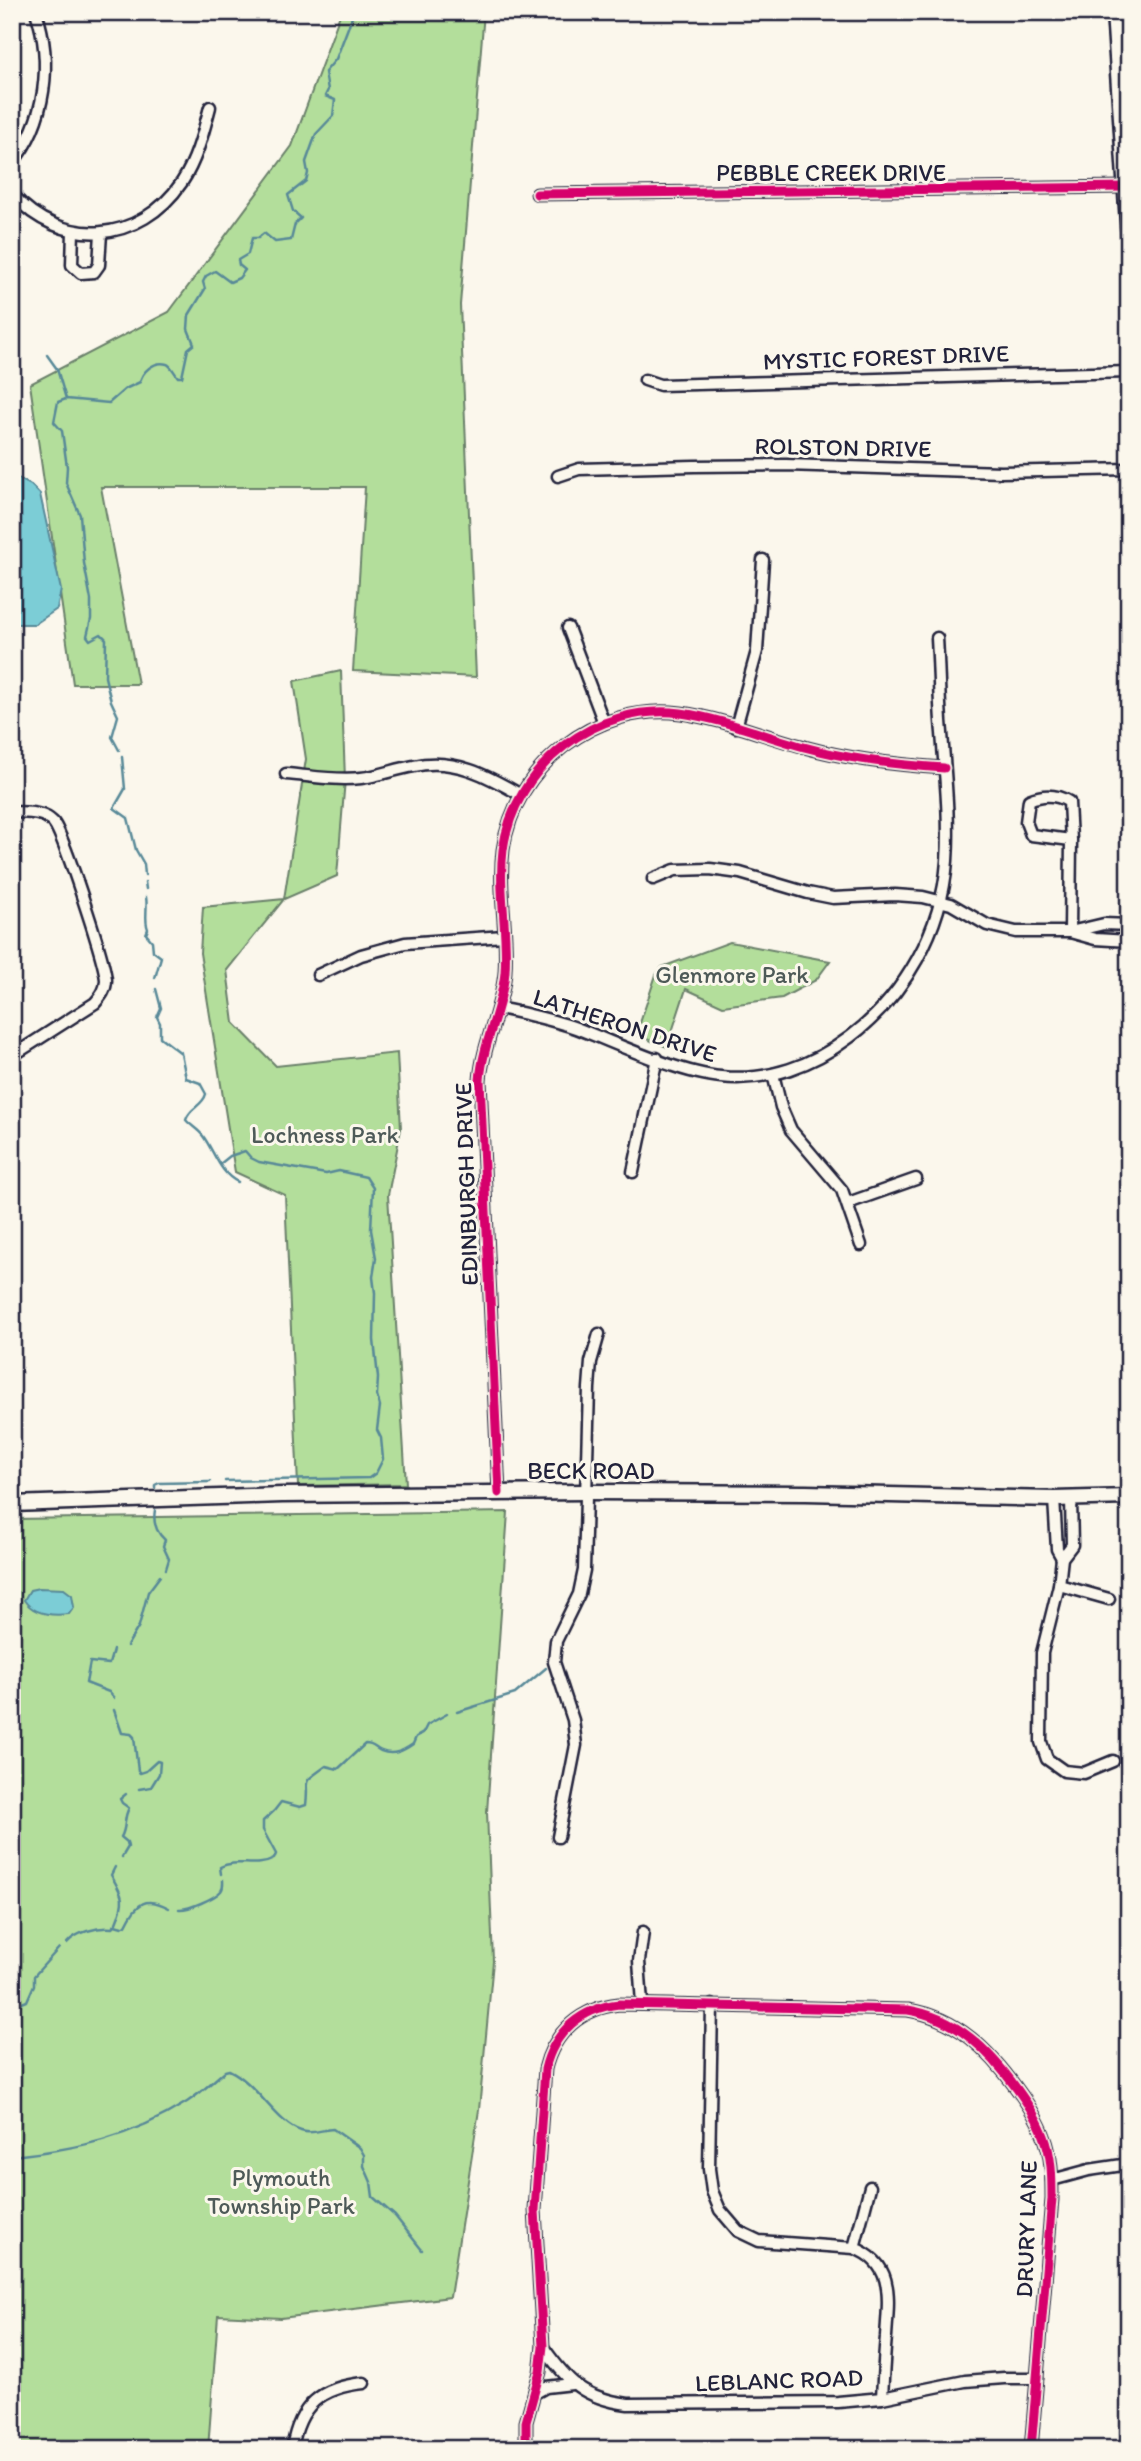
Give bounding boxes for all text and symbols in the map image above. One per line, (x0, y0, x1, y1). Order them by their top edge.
street label: PEBBLE CREEK DRIVE (716, 158, 946, 187)
street label: MYSTIC FOREST DRIVE (762, 338, 1010, 376)
street label: ROLSTON DRIVE (754, 431, 932, 463)
park label: Glenmore Park (655, 960, 809, 989)
street label: LATHERON DRIVE (530, 982, 720, 1068)
street label: EDINBURGH DRIVE (448, 1082, 484, 1286)
park label: Lochness Park (251, 1120, 399, 1149)
street label: BECK ROAD (527, 1456, 655, 1485)
street label: DRURY LANE (1009, 2160, 1043, 2298)
park label: Plymouth Township Park (207, 2163, 355, 2220)
street label: LEBLANC ROAD (694, 2363, 864, 2397)

